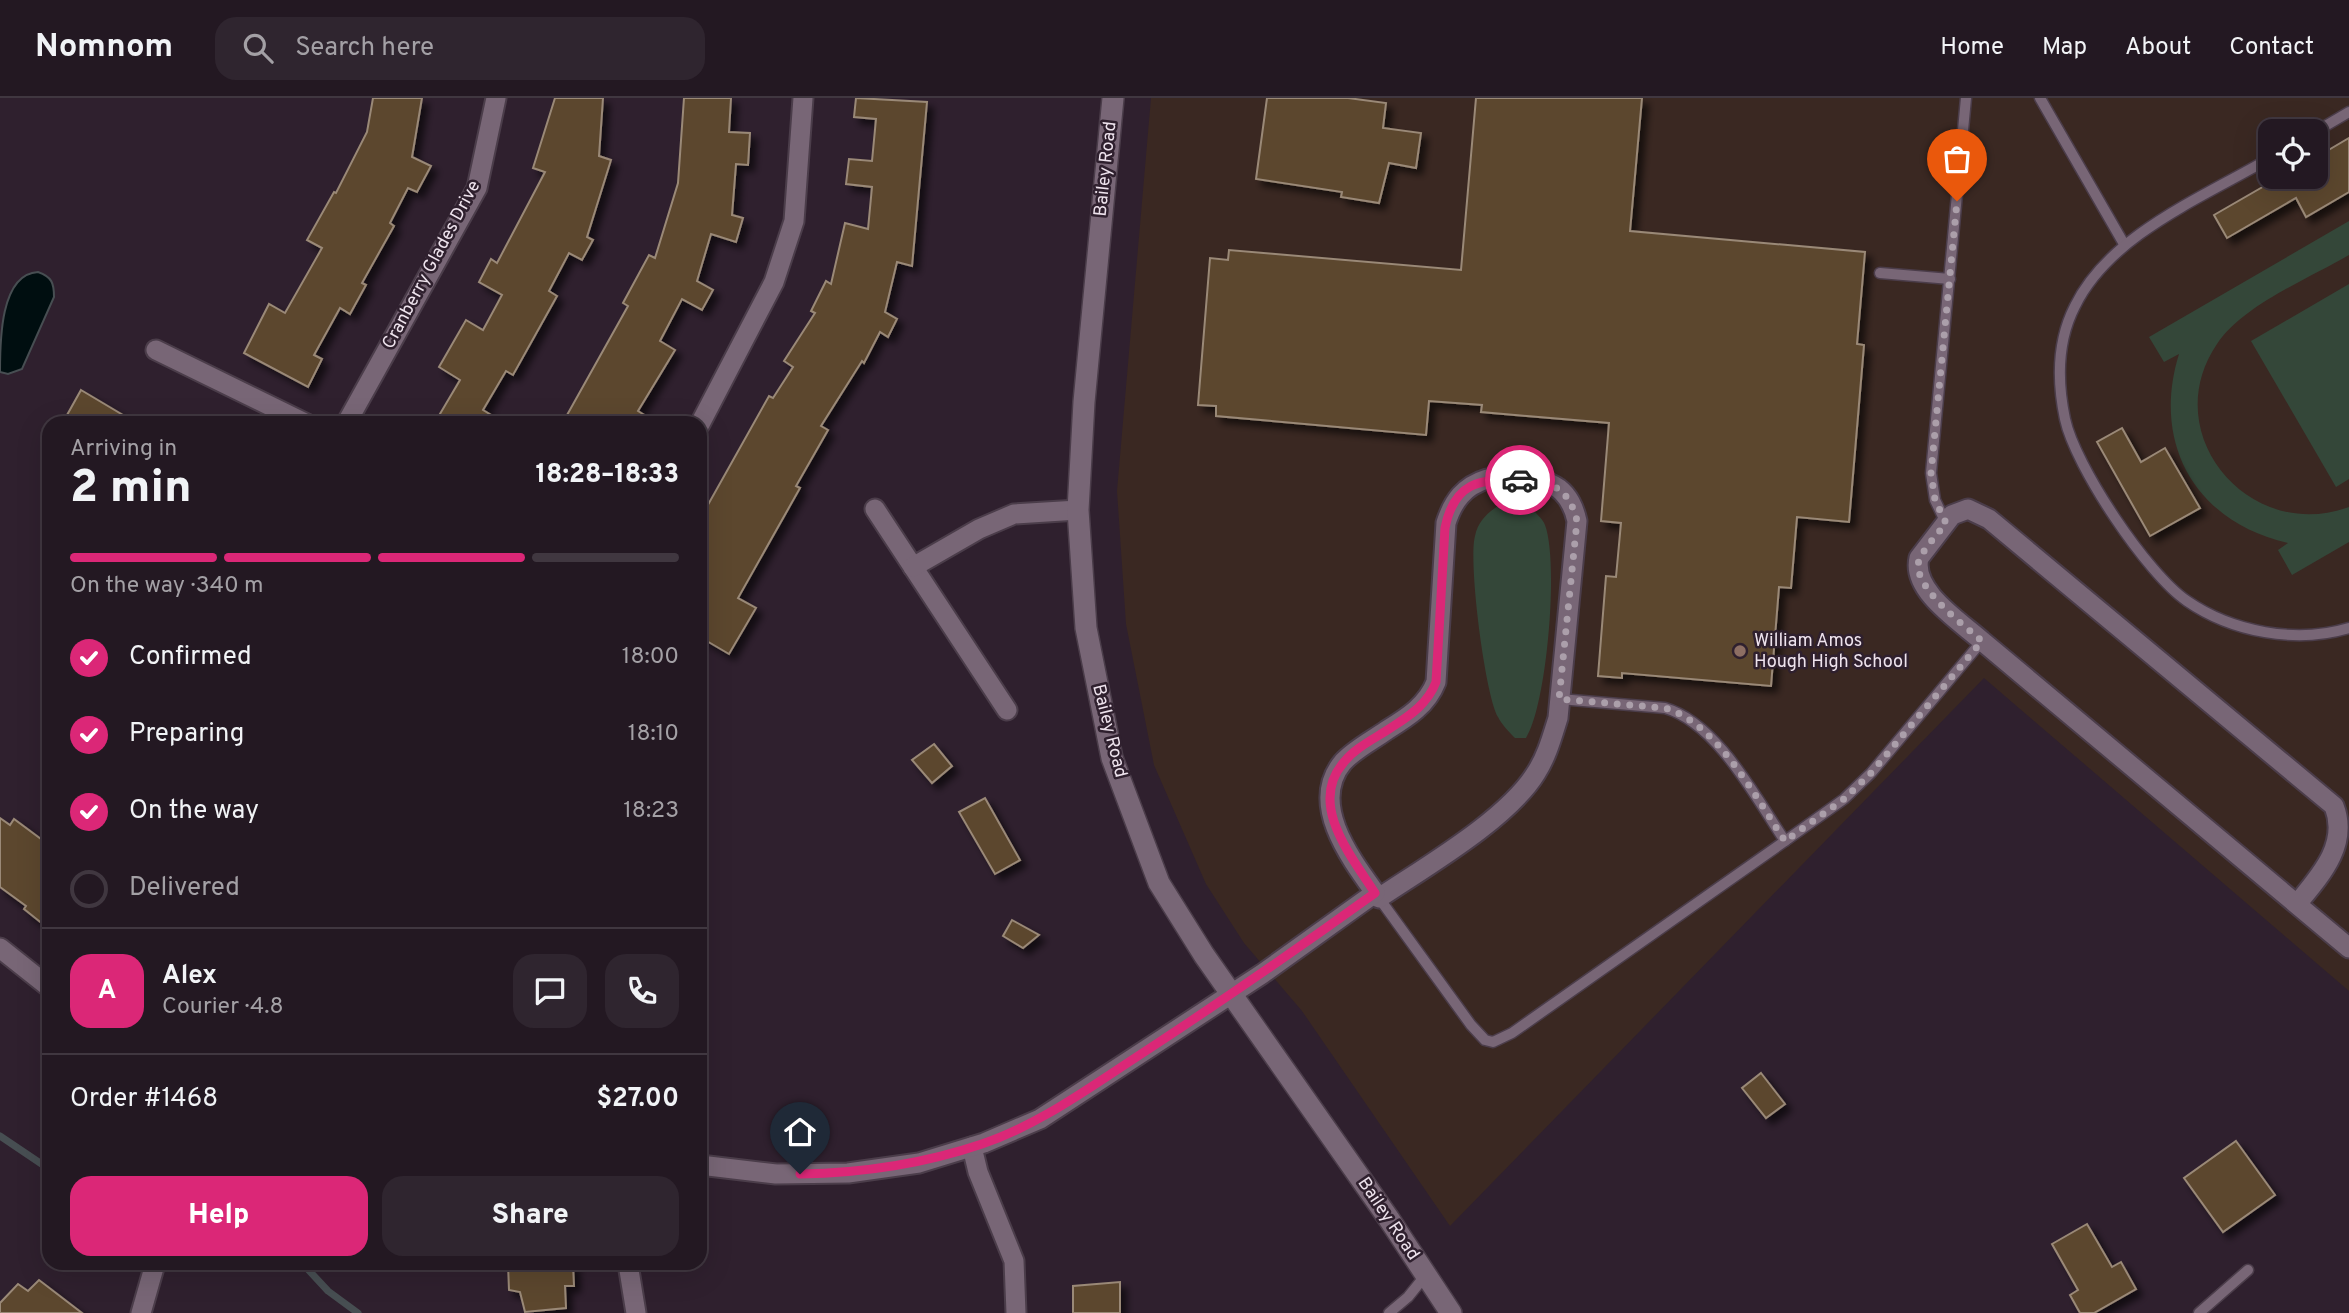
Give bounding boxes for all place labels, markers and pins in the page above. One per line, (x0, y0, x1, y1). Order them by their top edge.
pin (1927, 129, 1987, 201)
place label: William Amos Hough High School (1754, 630, 1908, 674)
marker: William Amos Hough High School (1732, 643, 1748, 659)
pin (770, 1102, 830, 1174)

